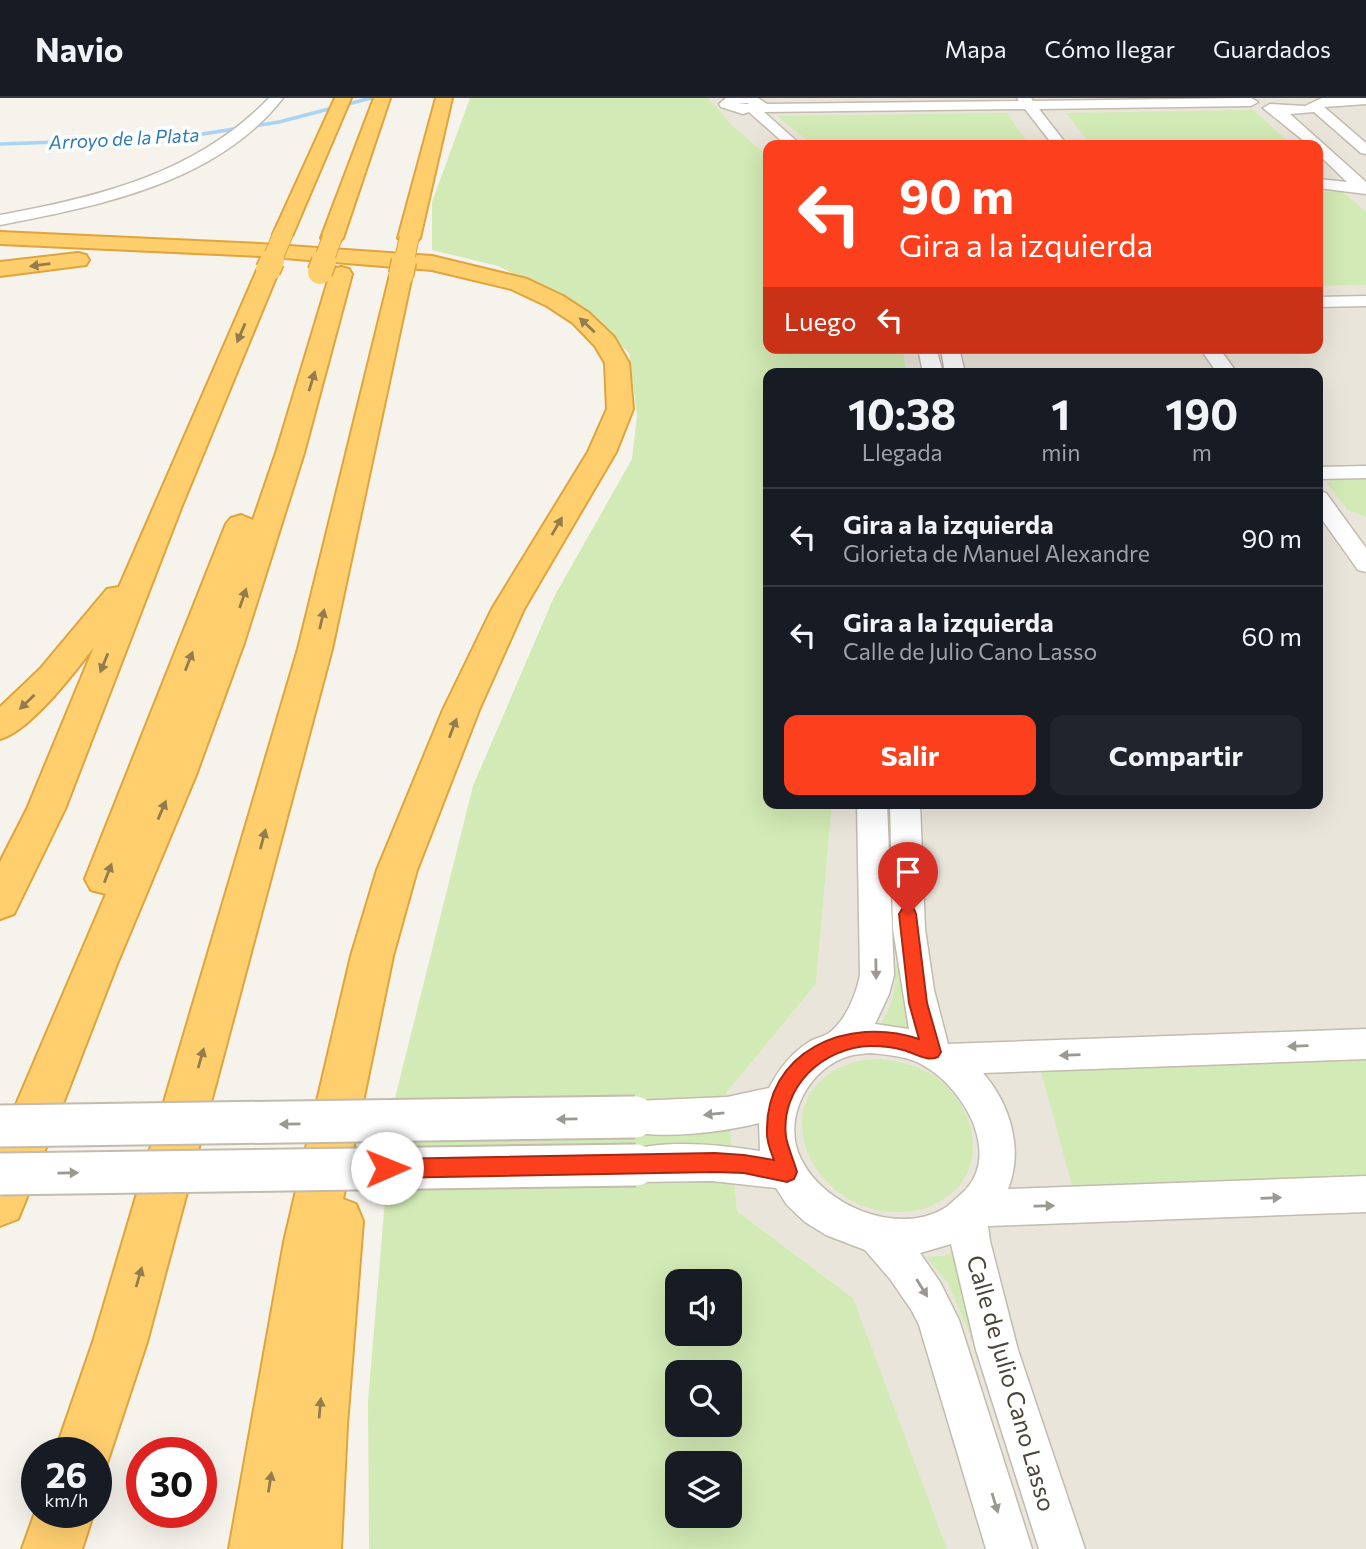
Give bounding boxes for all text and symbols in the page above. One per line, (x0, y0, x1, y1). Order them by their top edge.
text: Navio (35, 28, 124, 69)
text: Mapa (944, 34, 1007, 63)
text: Cómo llegar (1045, 34, 1175, 63)
text: Guardados (1213, 34, 1331, 63)
water label: Arroyo de la Plata (47, 123, 200, 153)
text: 90 m (899, 164, 1014, 224)
icon: left (784, 168, 875, 259)
text: Gira a la izquierda (899, 224, 1153, 264)
one-way arrow (29, 259, 51, 270)
icon: left (871, 301, 909, 339)
text: Luego (784, 305, 857, 336)
one-way arrow (579, 317, 596, 333)
one-way arrow (235, 323, 247, 343)
one-way arrow (307, 370, 317, 391)
text: 10:38 (848, 387, 956, 439)
text: 1 (1051, 387, 1070, 439)
text: 190 (1165, 387, 1238, 439)
text: Llegada (862, 438, 943, 466)
text: min (1041, 438, 1080, 466)
text: m (1192, 438, 1212, 466)
text: Gira a la izquierda (843, 508, 1054, 539)
one-way arrow (551, 516, 563, 535)
icon: left (784, 518, 822, 556)
text: 90 m (1242, 522, 1302, 553)
text: Glorieta de Manuel Alexandre (843, 539, 1150, 567)
one-way arrow (238, 587, 249, 608)
text: Gira a la izquierda (843, 606, 1054, 637)
one-way arrow (317, 608, 328, 630)
icon: left (784, 616, 822, 654)
text: 60 m (1242, 620, 1302, 651)
text: Calle de Julio Cano Lasso (843, 637, 1097, 665)
one-way arrow (184, 650, 195, 671)
one-way arrow (99, 652, 110, 673)
one-way arrow (19, 693, 36, 709)
button: Salir (784, 715, 1036, 795)
button: Compartir (1050, 715, 1302, 795)
one-way arrow (448, 717, 459, 738)
one-way arrow (157, 800, 168, 821)
one-way arrow (258, 828, 269, 850)
pin (878, 842, 938, 914)
icon: arrive (889, 853, 927, 891)
one-way arrow (102, 863, 113, 884)
one-way arrow (870, 959, 882, 981)
one-way arrow (1287, 1041, 1309, 1052)
one-way arrow (197, 1047, 207, 1068)
one-way arrow (1059, 1049, 1081, 1060)
one-way arrow (703, 1109, 725, 1120)
one-way arrow (555, 1113, 577, 1124)
one-way arrow (279, 1118, 301, 1129)
position arrow (350, 1131, 424, 1205)
one-way arrow (57, 1167, 79, 1179)
one-way arrow (1260, 1192, 1282, 1203)
one-way arrow (1033, 1201, 1055, 1212)
street label: Calle de Julio Cano Lasso (962, 1252, 1062, 1514)
one-way arrow (134, 1266, 144, 1287)
map controls (665, 1269, 742, 1528)
button: sound (665, 1269, 742, 1346)
one-way arrow (916, 1279, 928, 1298)
button: search (665, 1360, 742, 1437)
one-way arrow (315, 1396, 326, 1418)
speed limit sign: 30 (126, 1437, 217, 1528)
button: layers (665, 1451, 742, 1528)
text: 26 (46, 1452, 87, 1495)
one-way arrow (265, 1471, 276, 1493)
text: km/h (45, 1489, 88, 1511)
one-way arrow (990, 1493, 1001, 1514)

